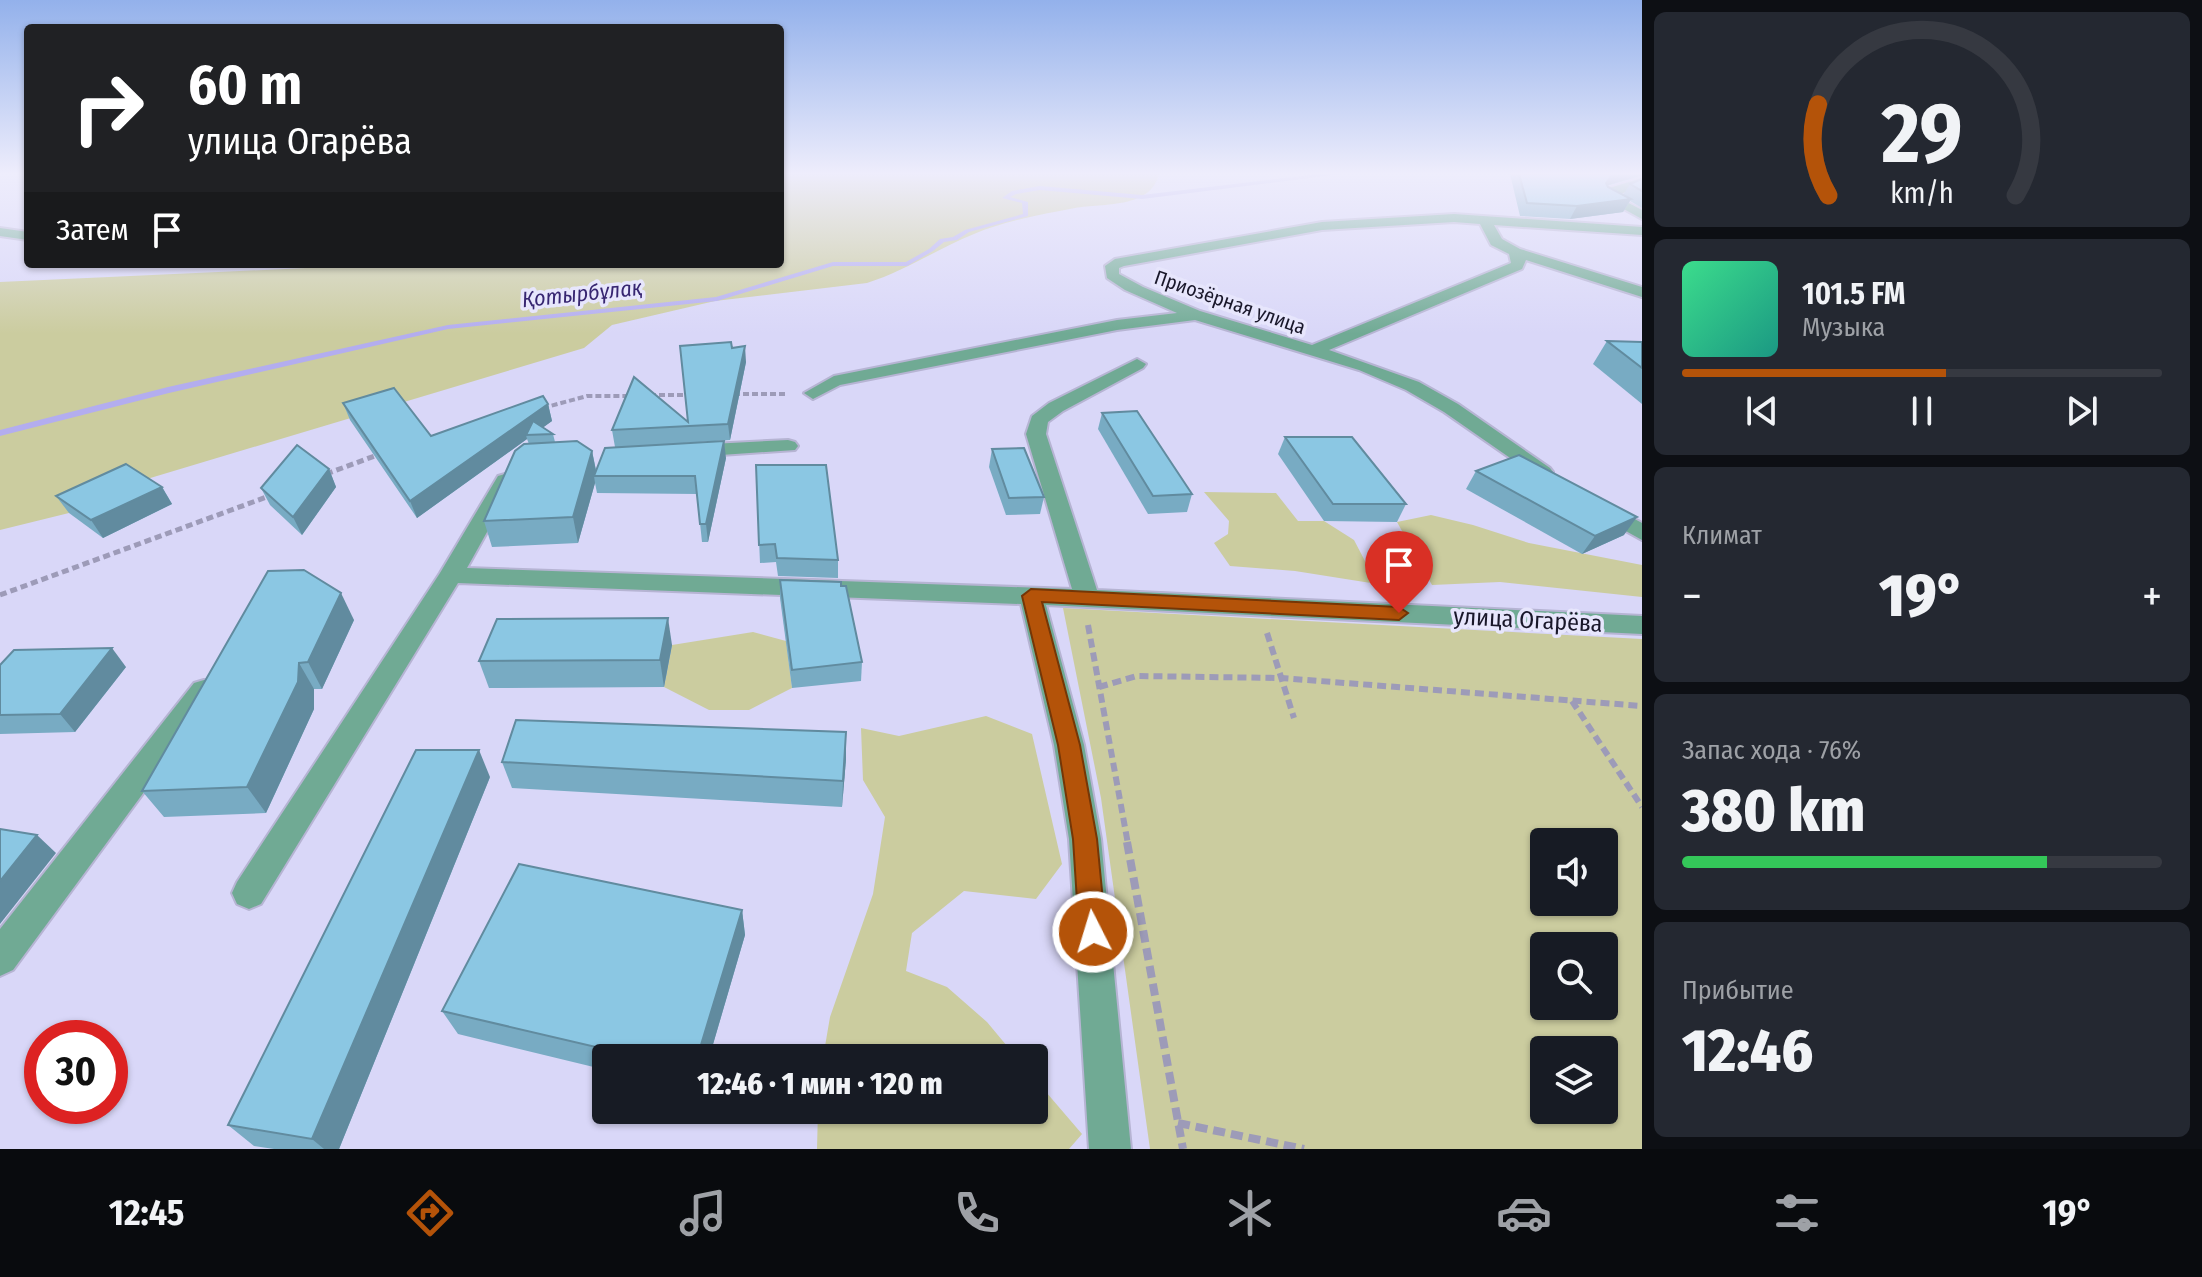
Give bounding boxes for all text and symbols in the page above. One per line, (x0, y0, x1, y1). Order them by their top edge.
text: 60 m (188, 52, 302, 119)
icon: right (56, 56, 160, 160)
text: 29 (1880, 83, 1963, 183)
text: улица Огарёва (188, 120, 412, 164)
text: km/h (1890, 176, 1954, 211)
icon: arrive (145, 208, 189, 252)
text: Затем (56, 212, 129, 248)
street label: Приозёрная улица (1151, 265, 1309, 339)
water label: Қотырбұлақ (521, 274, 644, 313)
text: 101.5 FM (1802, 276, 1905, 312)
text: Музыка (1802, 312, 1885, 343)
icon: previous (1740, 389, 1784, 433)
icon: pause (1900, 389, 1944, 433)
icon: next (2060, 389, 2104, 433)
text: Климат (1682, 520, 1762, 551)
pin (1365, 531, 1433, 613)
icon: arrive (1377, 543, 1421, 587)
text: 19° (1879, 560, 1965, 632)
text: − (1682, 570, 1702, 623)
text: + (2142, 570, 2162, 623)
street label: улица Огарёва (1453, 602, 1603, 638)
text: Запас хода · 76% (1682, 735, 1861, 766)
text: 380 km (1682, 775, 1865, 847)
map controls (1530, 828, 1618, 1124)
button: sound (1530, 828, 1618, 916)
position arrow (1051, 890, 1135, 974)
button: search (1530, 932, 1618, 1020)
text: Прибытие (1682, 975, 1794, 1006)
text: 12:46 (1682, 1015, 1813, 1087)
speed limit sign: 30 (24, 1020, 128, 1124)
button: layers (1530, 1036, 1618, 1124)
text: 12:46 · 1 мин · 120 m (697, 1066, 943, 1102)
icon: directions (402, 1185, 458, 1241)
icon: music (675, 1185, 731, 1241)
icon: phone (949, 1185, 1005, 1241)
icon: climate (1222, 1185, 1278, 1241)
icon: car (1496, 1185, 1552, 1241)
icon: filters (1769, 1185, 1825, 1241)
text: 12:45 (109, 1191, 185, 1235)
text: 19° (2043, 1191, 2093, 1235)

